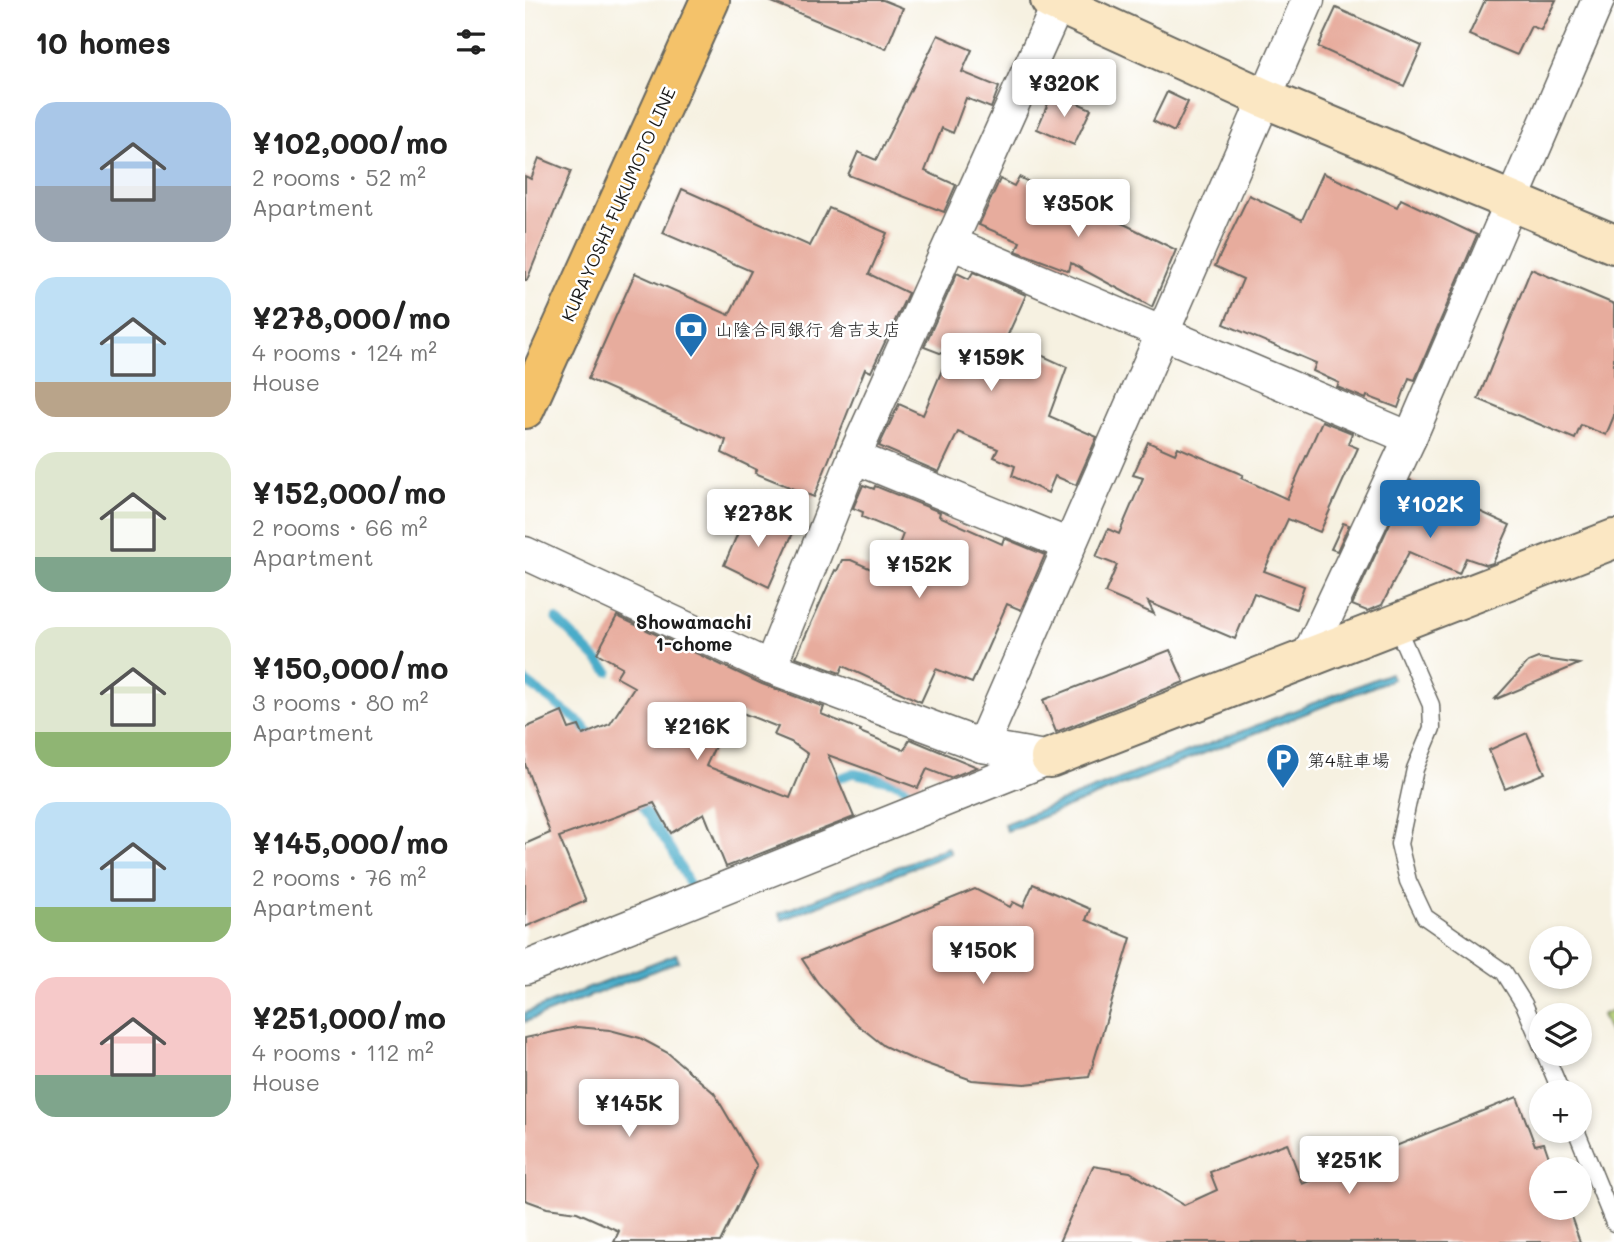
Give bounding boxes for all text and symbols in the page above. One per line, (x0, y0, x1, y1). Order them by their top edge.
text: 10 homes (35, 22, 171, 62)
icon: filters (452, 23, 490, 61)
pin: ¥320K (1015, 60, 1113, 119)
text: ¥320K (1028, 67, 1100, 97)
street label: KURAYOSHI FUKUMOTO LINE (555, 83, 681, 325)
text: ¥102,000/mo (252, 122, 448, 162)
icon: home (91, 130, 175, 214)
text: 2 rooms · 52 m² (252, 162, 426, 192)
pin: ¥350K (1029, 180, 1127, 239)
text: ¥350K (1042, 187, 1114, 217)
text: Apartment (252, 192, 374, 222)
text: ¥278,000/mo (252, 297, 450, 337)
icon: home (91, 305, 175, 389)
bank icon: 山陰合同銀行 倉吉支店 (672, 310, 710, 359)
place label: 山陰合同銀行 倉吉支店 (715, 317, 901, 341)
pin: ¥159K (942, 334, 1040, 393)
text: 4 rooms · 124 m² (252, 337, 437, 367)
text: ¥159K (957, 341, 1025, 371)
text: House (252, 367, 320, 397)
text: ¥152,000/mo (252, 472, 446, 512)
icon: home (91, 480, 175, 564)
pin: ¥102K (1381, 480, 1479, 540)
text: ¥102K (1396, 488, 1464, 518)
pin: ¥278K (709, 490, 807, 549)
text: ¥278K (723, 497, 793, 527)
text: 2 rooms · 66 m² (252, 512, 427, 542)
pin: ¥152K (870, 540, 968, 600)
text: Apartment (252, 542, 374, 572)
text: ¥152K (886, 548, 952, 578)
district label: Showamachi 1-chome (636, 609, 752, 656)
text: ¥150,000/mo (252, 647, 448, 687)
icon: home (91, 655, 175, 739)
text: 3 rooms · 80 m² (252, 687, 428, 717)
pin: ¥216K (648, 702, 746, 762)
text: ¥216K (663, 710, 731, 740)
text: Apartment (252, 717, 374, 747)
parking icon: 第4駐車場 (1264, 741, 1302, 790)
place label: 第4駐車場 (1307, 748, 1390, 772)
text: ¥145,000/mo (252, 822, 448, 862)
icon: home (91, 830, 175, 914)
text: 2 rooms · 76 m² (252, 862, 426, 892)
text: Apartment (252, 892, 374, 922)
pin: ¥150K (934, 926, 1032, 986)
map controls (1529, 926, 1592, 1220)
button: locate (1529, 926, 1592, 989)
text: ¥150K (949, 934, 1017, 964)
text: ¥251,000/mo (252, 997, 446, 1037)
button: layers (1529, 1003, 1592, 1066)
icon: home (91, 1005, 175, 1089)
text: 4 rooms · 112 m² (252, 1037, 434, 1067)
text: House (252, 1067, 320, 1097)
pin: ¥145K (580, 1080, 678, 1139)
button: + (1529, 1080, 1592, 1143)
text: ¥145K (595, 1087, 663, 1117)
pin: ¥251K (1300, 1136, 1398, 1196)
text: ¥251K (1316, 1144, 1382, 1174)
button: − (1529, 1157, 1592, 1220)

